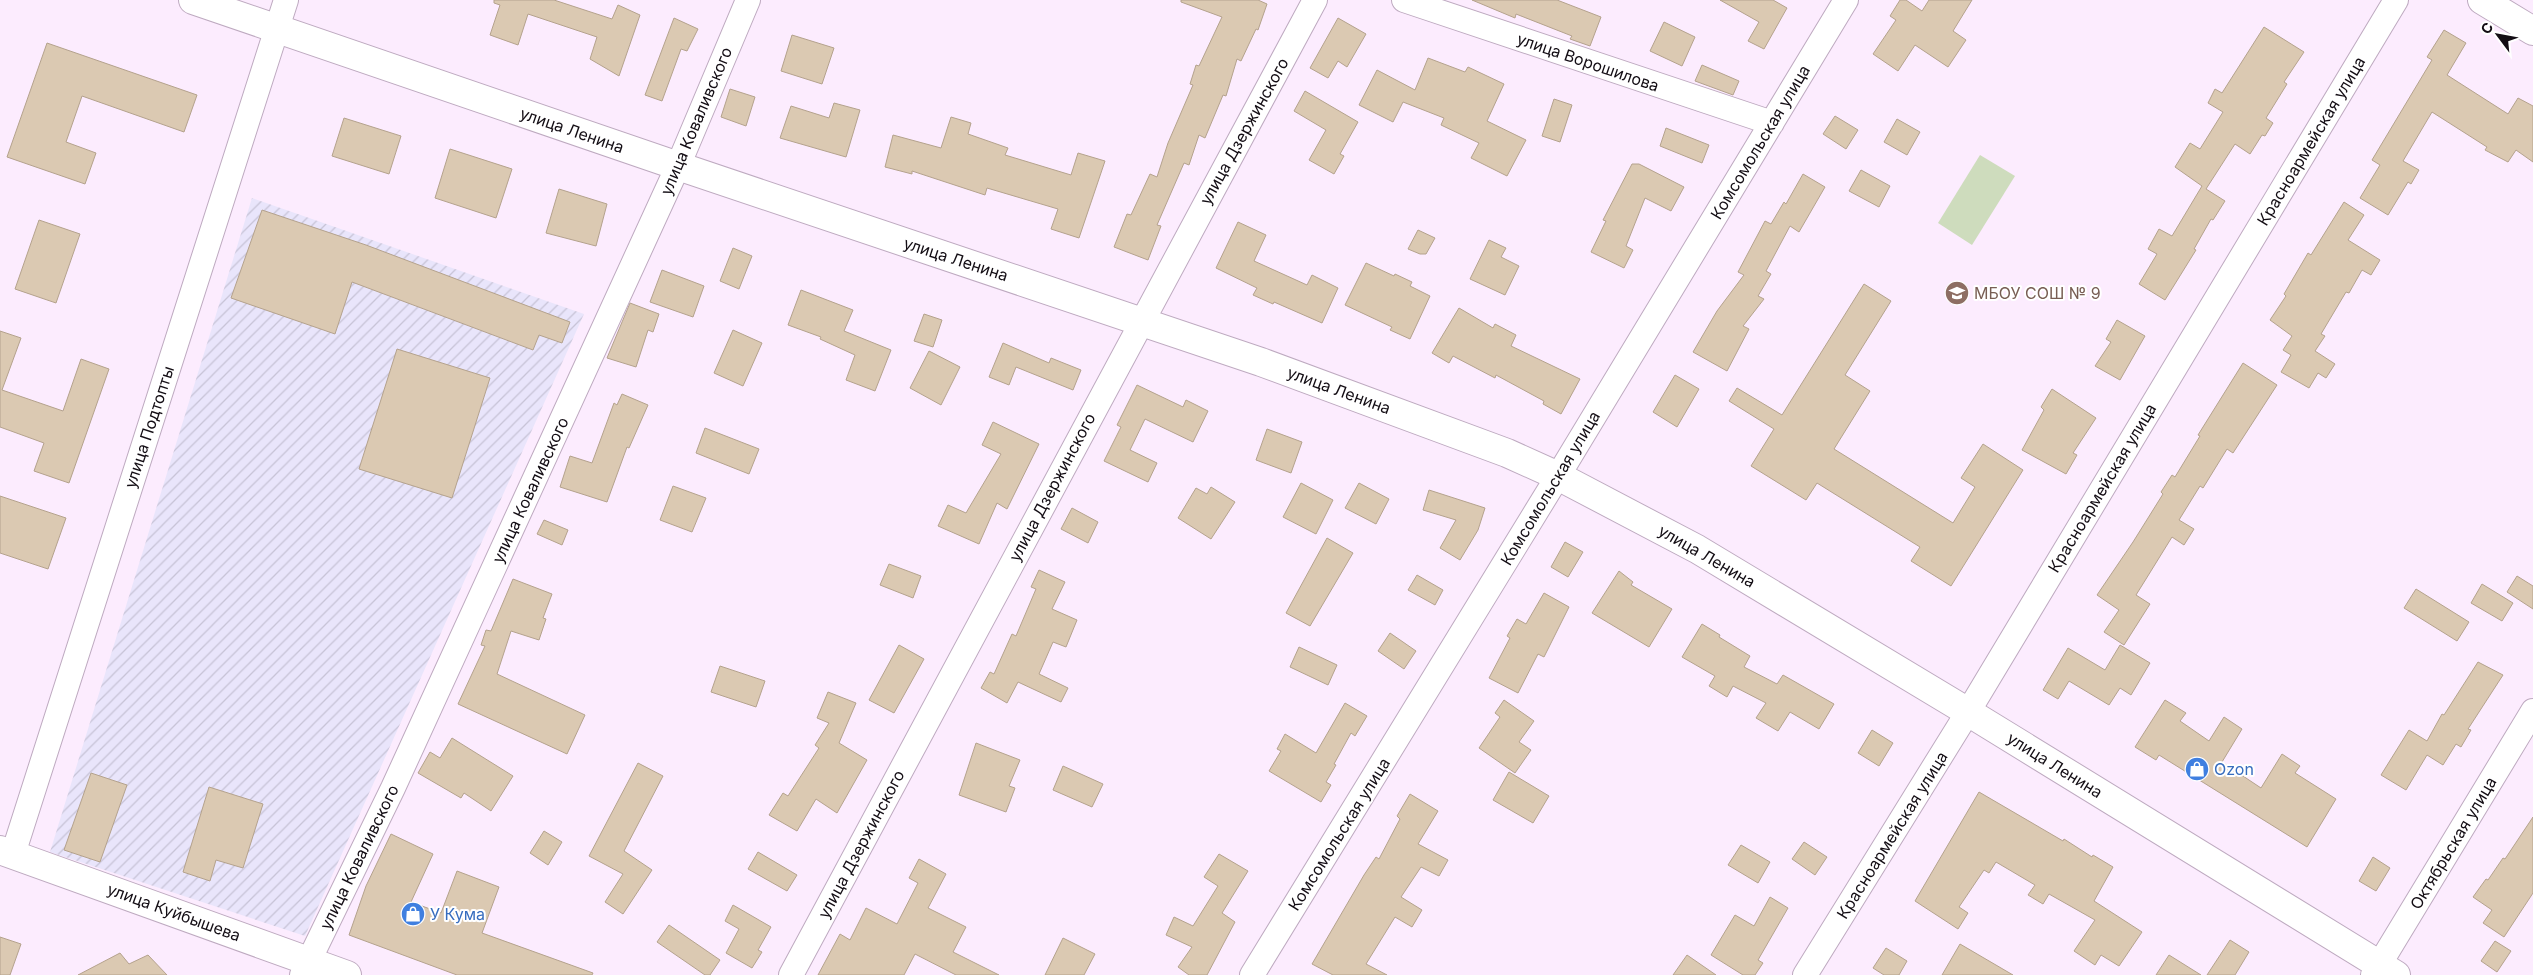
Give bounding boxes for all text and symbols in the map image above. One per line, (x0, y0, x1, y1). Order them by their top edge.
north arrow (2473, 10, 2523, 60)
text: С (2477, 19, 2497, 37)
street label: улица Ворошилова (1514, 28, 1662, 96)
street label: улица Коваливского (656, 44, 736, 198)
street label: Красноармейская улица (2253, 53, 2369, 229)
street label: улица Дзержинского (1195, 54, 1293, 208)
street label: Комсомольская улица (1706, 61, 1814, 223)
street label: улица Ленина (517, 103, 627, 157)
street label: улица Ленина (901, 233, 1011, 285)
school or university icon: МБОУ СОШ № 9 (1944, 280, 1970, 306)
place label: МБОУ СОШ № 9 (1974, 283, 2101, 303)
street label: улица Ленина (1285, 362, 1393, 418)
street label: улица Подтопты (120, 363, 178, 491)
street label: Красноармейская улица (2044, 400, 2160, 576)
street label: Комсомольская улица (1496, 407, 1604, 569)
street label: улица Дзержинского (1004, 409, 1100, 565)
street label: улица Коваливского (487, 414, 573, 566)
street label: улица Ленина (1655, 520, 1759, 592)
street label: улица Ленина (2004, 728, 2106, 802)
street label: Красноармейская улица (1832, 748, 1952, 922)
street label: Комсомольская улица (1284, 754, 1394, 914)
shop icon: Ozon (2184, 756, 2210, 782)
place label: Ozon (2214, 759, 2254, 779)
street label: улица Дзержинского (813, 766, 909, 922)
street label: Октябрьская улица (2406, 773, 2500, 913)
street label: улица Коваливского (315, 781, 403, 933)
street label: улица Куйбышева (105, 879, 243, 945)
shop icon: У Кума (400, 901, 426, 927)
place label: У Кума (430, 904, 485, 924)

